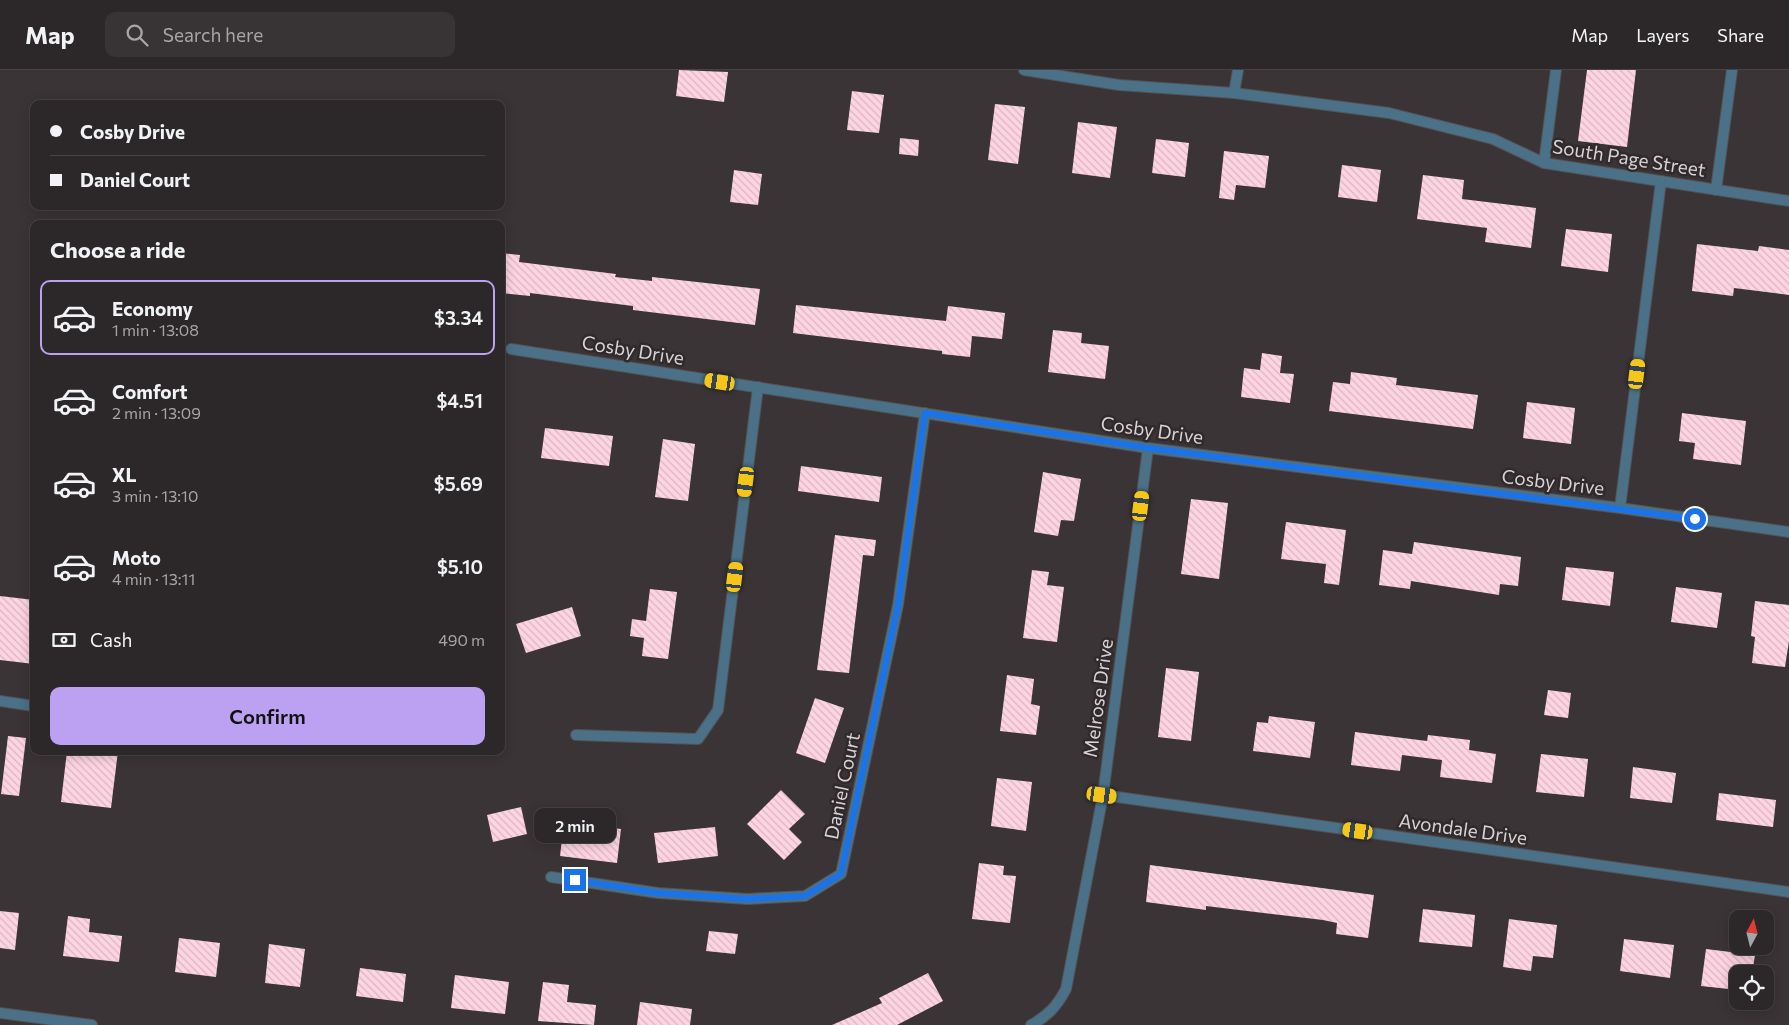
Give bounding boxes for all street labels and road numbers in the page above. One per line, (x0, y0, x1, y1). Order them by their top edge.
street label: South Page Street (1551, 134, 1708, 181)
street label: Cosby Drive (580, 330, 686, 369)
street label: Cosby Drive (1099, 411, 1205, 448)
street label: Cosby Drive (1500, 464, 1606, 499)
street label: Melrose Drive (1078, 637, 1117, 759)
street label: Daniel Court (819, 730, 864, 841)
street label: Avondale Drive (1397, 808, 1529, 849)

